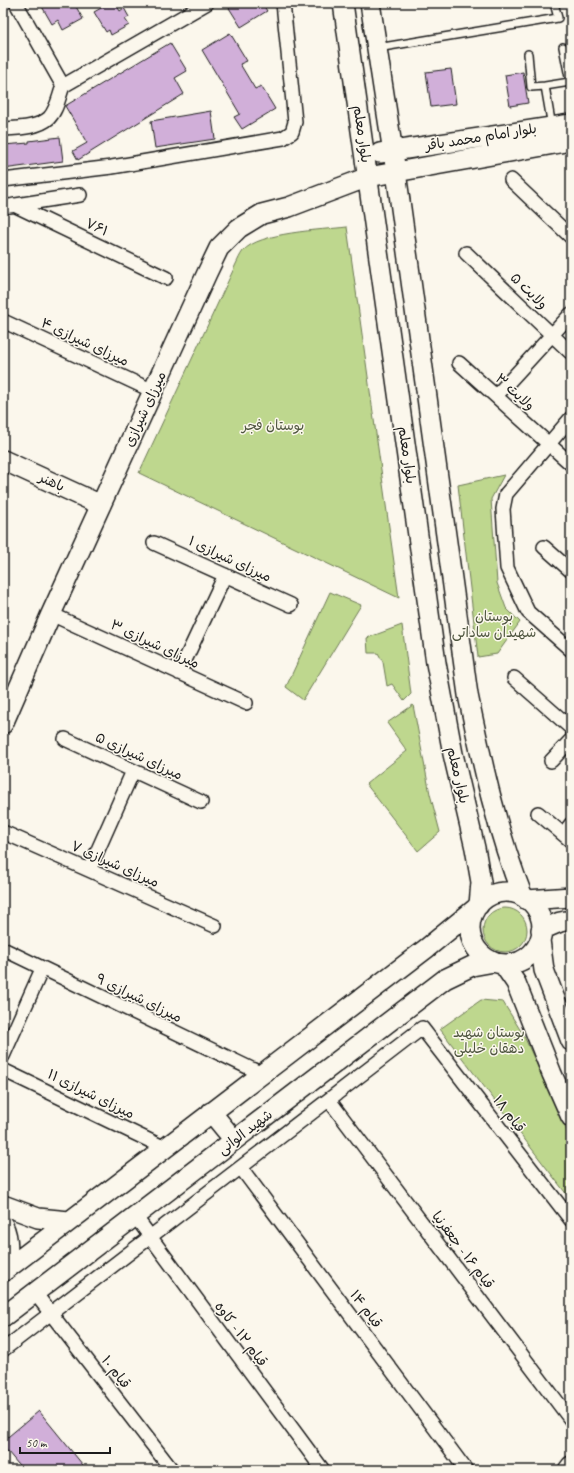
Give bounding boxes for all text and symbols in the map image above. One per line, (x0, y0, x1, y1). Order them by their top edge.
street label: بلوار معلم (348, 104, 374, 164)
street label: بلوار امام محمد باقر (423, 120, 538, 156)
street label: ۷۶۱ (83, 214, 111, 240)
street label: ولایت ۵ (507, 269, 551, 313)
street label: میرزای شیرازی ۴ (38, 314, 132, 370)
street label: میرزای شیرازی (120, 369, 170, 449)
street label: ولایت ۳ (492, 370, 538, 414)
park label: بوستان فجر (241, 417, 304, 434)
street label: بلوار معلم (393, 425, 419, 485)
street label: باهنر (36, 468, 68, 495)
street label: میرزای شیرازی ۱ (186, 532, 274, 586)
park label: بوستان شهیدان ساداتی (452, 608, 536, 641)
street label: میرزای شیرازی ۳ (108, 616, 202, 672)
street label: میرزای شیرازی ۵ (93, 728, 185, 784)
street label: بلوار معلم (441, 745, 473, 805)
street label: میرزای شیرازی ۷ (68, 837, 162, 891)
street label: میرزای شیرازی ۹ (93, 970, 185, 1026)
park label: بوستان شهید دهقان خلیلی (453, 1024, 525, 1057)
street label: میرزای شیرازی ۱۱ (45, 1066, 137, 1122)
street label: قیام ۱۸ (488, 1092, 529, 1137)
street label: شهید الوانی (214, 1106, 276, 1158)
street label: قیام ۱۶ - جعفرنیا (427, 1208, 498, 1293)
street label: قیام ۱۴ (345, 1287, 386, 1332)
street label: قیام ۱۲ - کاوه (210, 1298, 271, 1371)
street label: قیام ۱۰ (96, 1352, 134, 1393)
scale bar (20, 1429, 110, 1455)
text: 50 m (26, 1435, 48, 1451)

